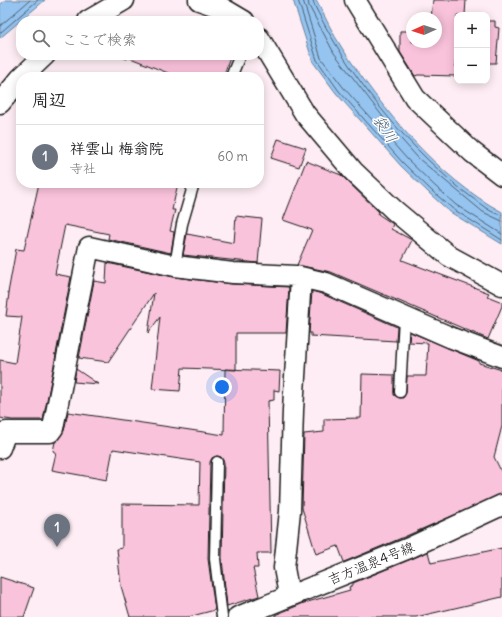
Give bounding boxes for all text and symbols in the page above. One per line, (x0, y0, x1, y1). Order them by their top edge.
north arrow (406, 12, 442, 48)
map controls (454, 12, 490, 84)
button: + (454, 12, 490, 48)
search box (16, 16, 264, 60)
icon: search (30, 27, 52, 49)
text: ここで検索 (62, 30, 137, 49)
button: − (454, 48, 490, 84)
text: 周辺 (32, 89, 66, 111)
water label: 袋川 (369, 111, 402, 146)
text: 祥雲山 梅翁院 (70, 139, 164, 158)
text: 1 (42, 148, 48, 165)
text: 60 m (217, 148, 248, 165)
text: 寺社 (70, 160, 96, 177)
your location (212, 377, 232, 397)
pin: 1 (44, 514, 70, 547)
street label: 吉方温泉4号線 (325, 537, 417, 589)

